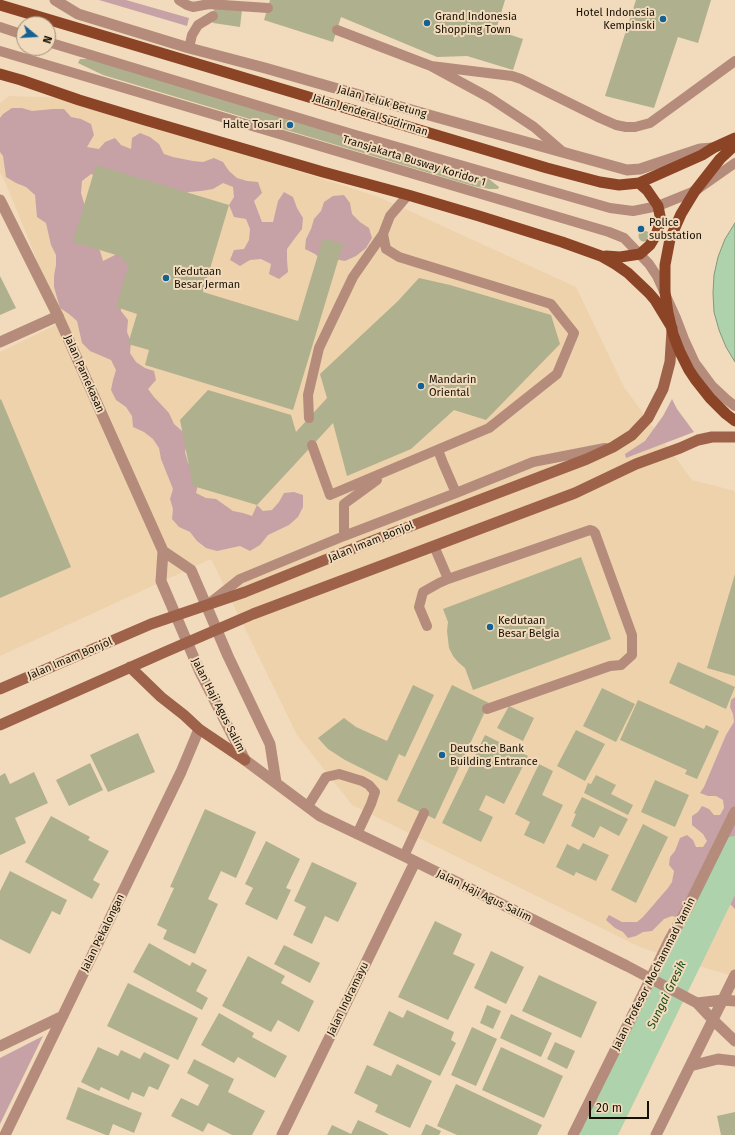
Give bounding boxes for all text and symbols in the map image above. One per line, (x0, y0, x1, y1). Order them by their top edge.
place label: Hotel Indonesia Kempinski (576, 6, 655, 32)
place label: Grand Indonesia Shopping Town (435, 10, 517, 36)
marker: Hotel Indonesia Kempinski (658, 14, 668, 24)
north arrow (16, 16, 56, 56)
marker: Grand Indonesia Shopping Town (422, 18, 432, 28)
text: N (40, 34, 54, 45)
street label: Jalan Teluk Betung (336, 83, 428, 121)
street label: Jalan Jenderal Sudirman (311, 91, 429, 139)
place label: Halte Tosari (223, 118, 282, 132)
marker: Halte Tosari (285, 120, 295, 130)
street label: Transjakarta Busway Koridor 1 (341, 133, 487, 189)
place label: Police substation (649, 216, 702, 242)
marker: Police substation (636, 224, 646, 234)
place label: Kedutaan Besar Jerman (174, 265, 240, 291)
marker: Kedutaan Besar Jerman (161, 273, 171, 283)
street label: Jalan Pamekasan (61, 333, 107, 415)
place label: Mandarin Oriental (429, 373, 476, 399)
marker: Mandarin Oriental (416, 381, 426, 391)
street label: Jalan Imam Bonjol (326, 519, 416, 565)
place label: Kedutaan Besar Belgia (498, 614, 560, 640)
marker: Kedutaan Besar Belgia (485, 622, 495, 632)
street label: Jalan Imam Bonjol (26, 635, 114, 683)
street label: Jalan Haji Agus Salim (188, 656, 248, 754)
place label: Deutsche Bank Building Entrance (450, 742, 538, 768)
marker: Deutsche Bank Building Entrance (437, 750, 447, 760)
street label: Jalan Haji Agus Salim (434, 867, 534, 925)
street label: Jalan Pekalongan (78, 892, 128, 974)
street label: Jalan Profesor Mochammad Yamin (610, 895, 698, 1053)
water label: Sungai Gresik (644, 959, 690, 1031)
street label: Jalan Indramayu (324, 960, 372, 1038)
scale bar (591, 1093, 651, 1119)
text: 20 m (596, 1101, 622, 1115)

